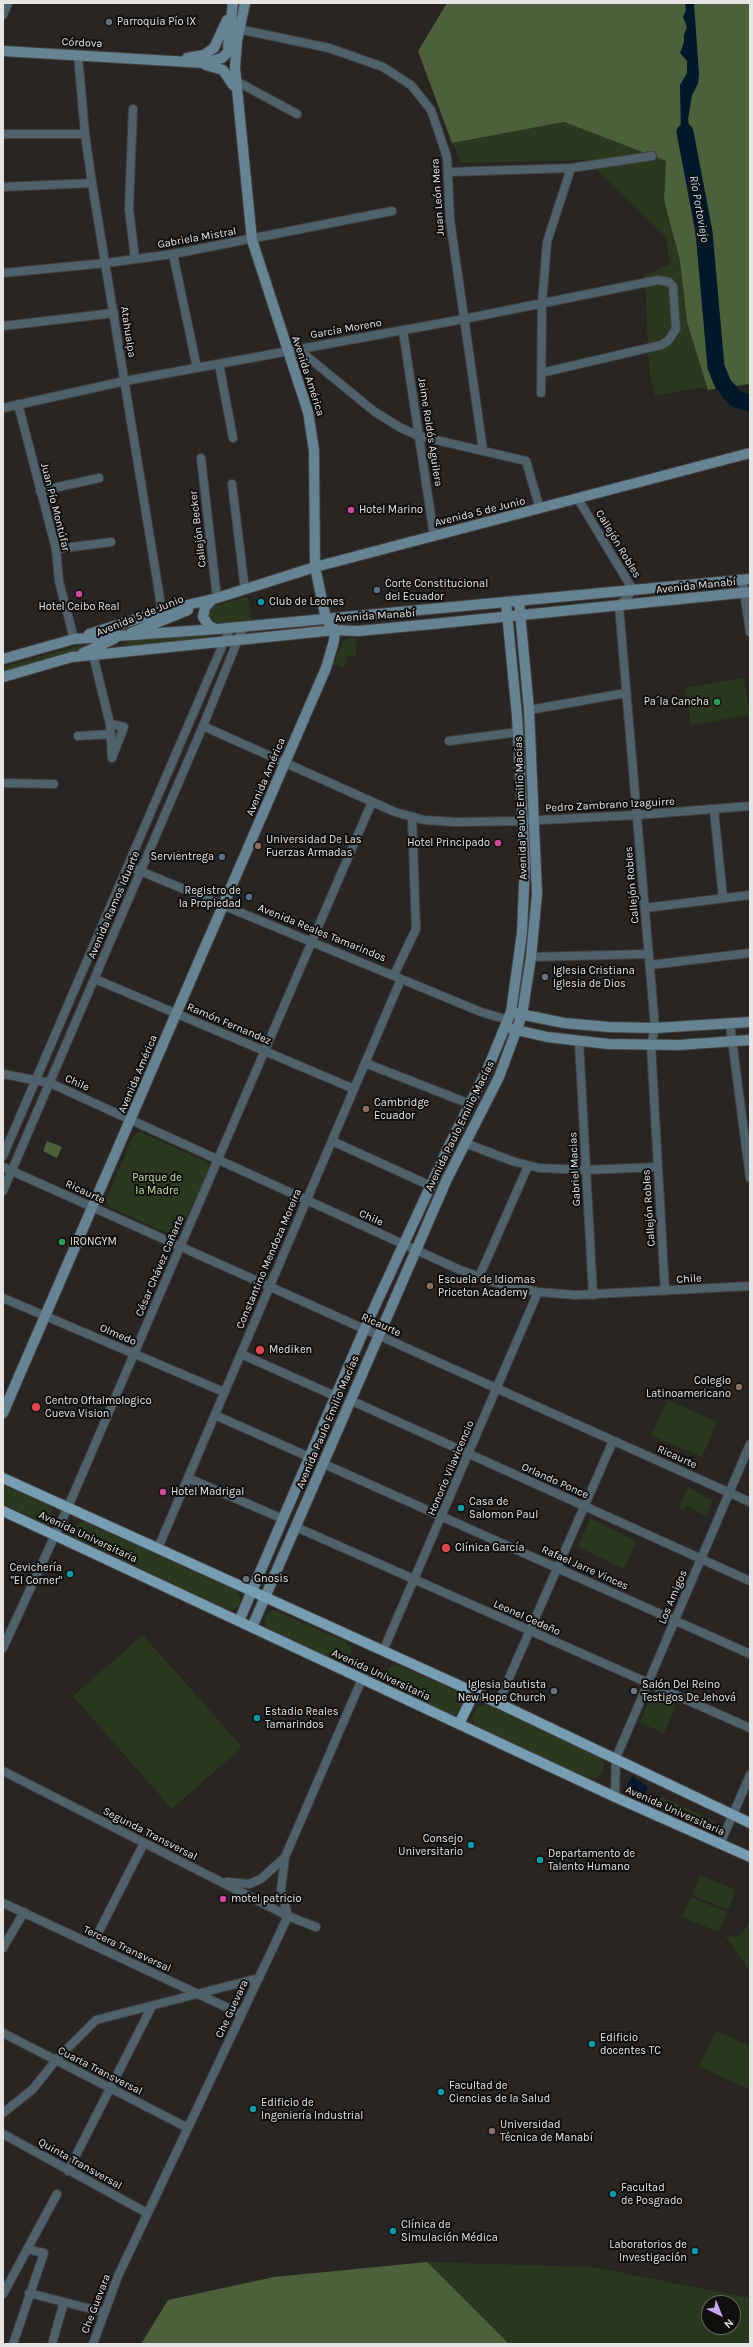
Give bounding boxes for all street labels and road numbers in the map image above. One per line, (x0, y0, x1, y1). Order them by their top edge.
street label: Córdova (61, 35, 103, 51)
street label: Juan León Mera (429, 158, 447, 236)
street label: Gabriela Mistral (156, 225, 238, 251)
street label: Atahualpa (117, 306, 139, 358)
street label: García Moreno (309, 316, 383, 342)
street label: Avenida América (289, 334, 327, 418)
street label: Jaime Roldós Aguilera (415, 376, 445, 488)
street label: Juan Pío Montúfar (38, 461, 72, 553)
street label: Callejón Becker (187, 490, 209, 568)
street label: Avenida 5 de Junio (433, 494, 527, 530)
street label: Callejón Robles (592, 508, 644, 580)
street label: Avenida Manabí (655, 575, 737, 597)
street label: Avenida 5 de Junio (94, 592, 186, 640)
street label: Avenida Manabí (335, 607, 415, 625)
street label: Avenida América (244, 736, 288, 818)
street label: Avenida Paulo Emilio Macías (512, 736, 530, 880)
street label: Pedro Zambrano Izaguirre (545, 795, 675, 815)
street label: Callejón Robles (622, 846, 642, 924)
street label: Avenida Ramos Iduarte (85, 849, 143, 961)
street label: Avenida Reales Tamarindos (256, 901, 388, 965)
street label: Ramón Fernandez (185, 1000, 273, 1048)
street label: Avenida América (116, 1033, 160, 1115)
street label: Avenida Paulo Emilio Macías (423, 1059, 497, 1193)
street label: Chile (63, 1072, 91, 1094)
street label: Gabriel Macias (566, 1131, 584, 1207)
street label: Callejón Robles (640, 1169, 658, 1247)
street label: Ricaurte (63, 1177, 107, 1207)
street label: Constantino Mendoza Moreira (233, 1187, 305, 1331)
street label: Chile (357, 1207, 385, 1229)
street label: César Chávez Cañarte (133, 1213, 187, 1319)
street label: Chile (676, 1272, 702, 1286)
street label: Ricaurte (359, 1310, 403, 1340)
street label: Olmedo (98, 1321, 138, 1349)
street label: Avenida Paulo Emilio Macías (294, 1353, 362, 1491)
street label: Honorio Vilavicencio (425, 1418, 477, 1518)
street label: Ricaurte (655, 1442, 699, 1472)
street label: Orlando Ponce (519, 1460, 591, 1502)
street label: Avenida Universitaria (37, 1508, 139, 1566)
street label: Rafael Jarre Vinces (539, 1543, 631, 1593)
street label: Los Amigos (656, 1568, 690, 1626)
street label: Leonel Cedeño (491, 1597, 563, 1639)
street label: Avenida Universitaria (330, 1646, 432, 1704)
street label: Avenida Universitaria (623, 1783, 727, 1839)
street label: Segunda Transversal (101, 1804, 199, 1864)
street label: Tercera Transversal (81, 1923, 173, 1975)
street label: Che Guevara (213, 1978, 251, 2040)
street label: Cuarta Transversal (55, 2044, 145, 2098)
street label: Quinta Transversal (36, 2135, 124, 2193)
street label: Che Guevara (79, 2272, 113, 2336)

